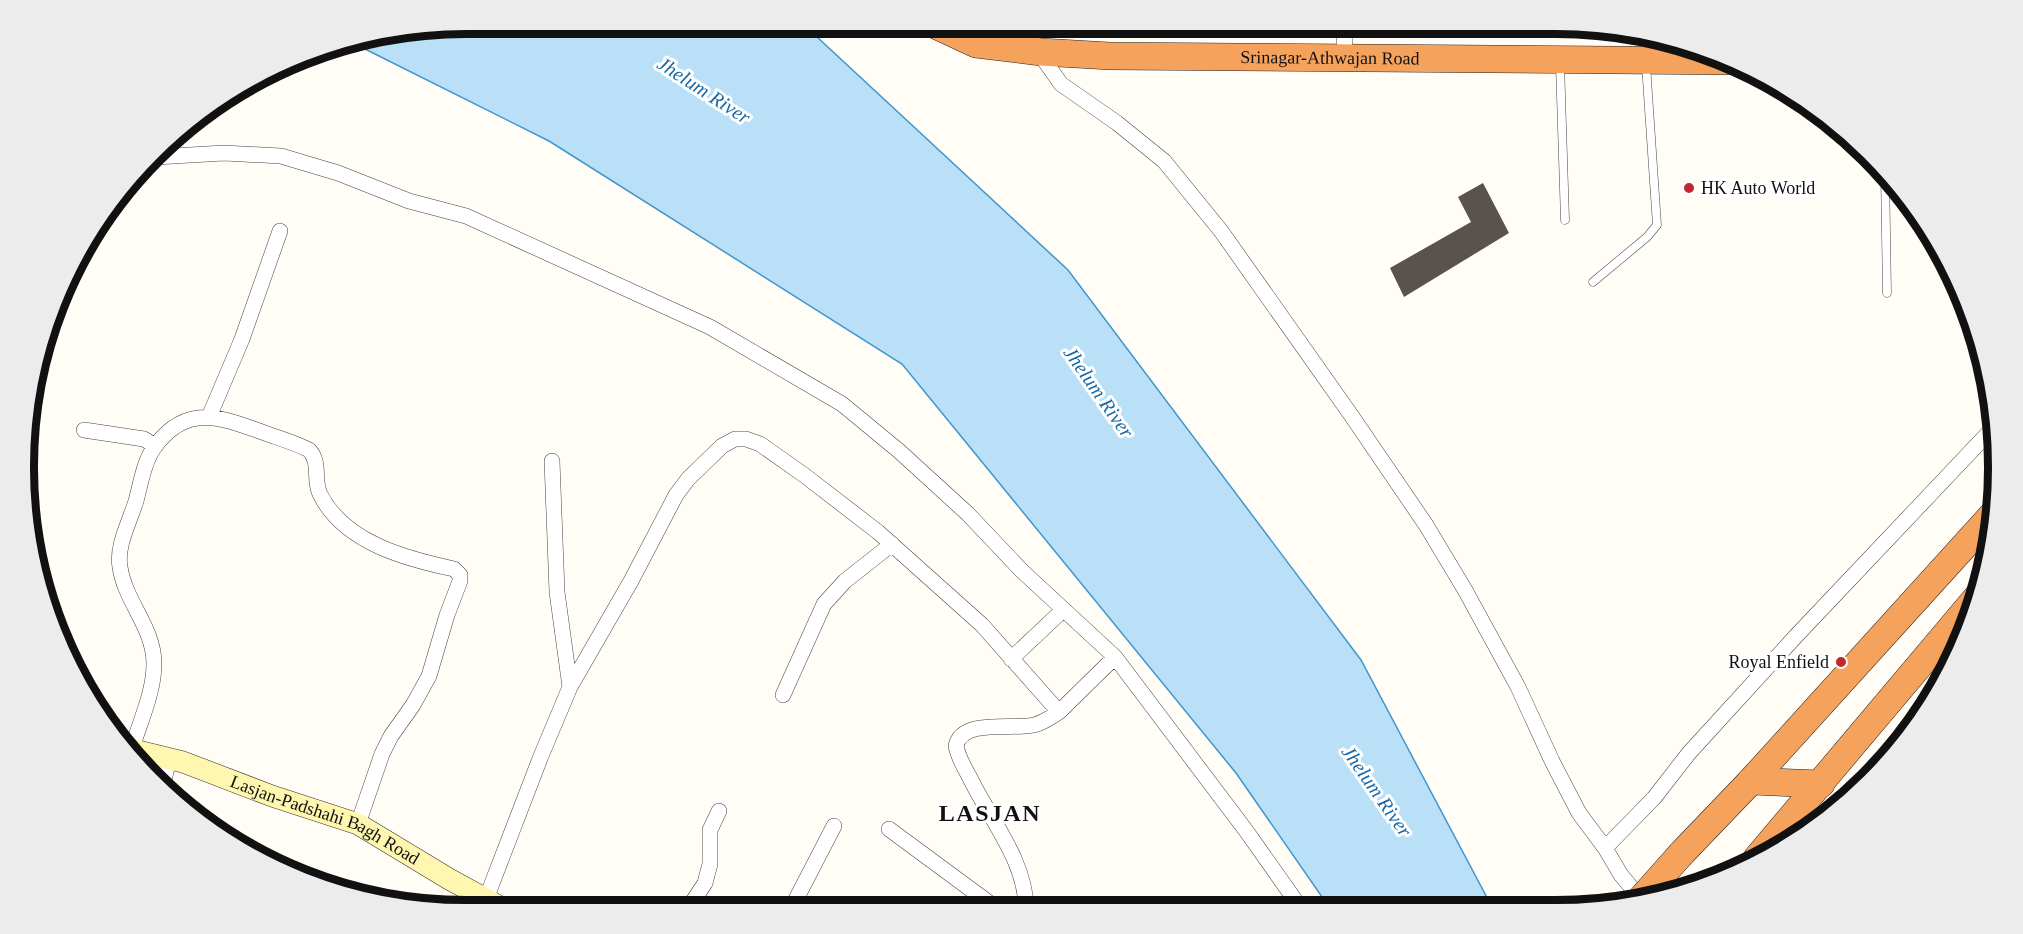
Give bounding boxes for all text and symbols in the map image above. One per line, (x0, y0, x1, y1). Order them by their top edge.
street label: Srinagar-Athwajan Road (1240, 47, 1420, 68)
water label: Jhelum River (654, 52, 755, 128)
place label: HK Auto World (1701, 178, 1815, 198)
marker: HK Auto World (1682, 181, 1696, 195)
water label: Jhelum River (1060, 342, 1139, 442)
place label: Royal Enfield (1729, 652, 1829, 672)
marker: Royal Enfield (1834, 655, 1848, 669)
water label: Jhelum River (1338, 741, 1417, 841)
street label: Lasjan-Padshahi Bagh Road (228, 771, 423, 869)
district label: LASJAN (939, 800, 1041, 826)

